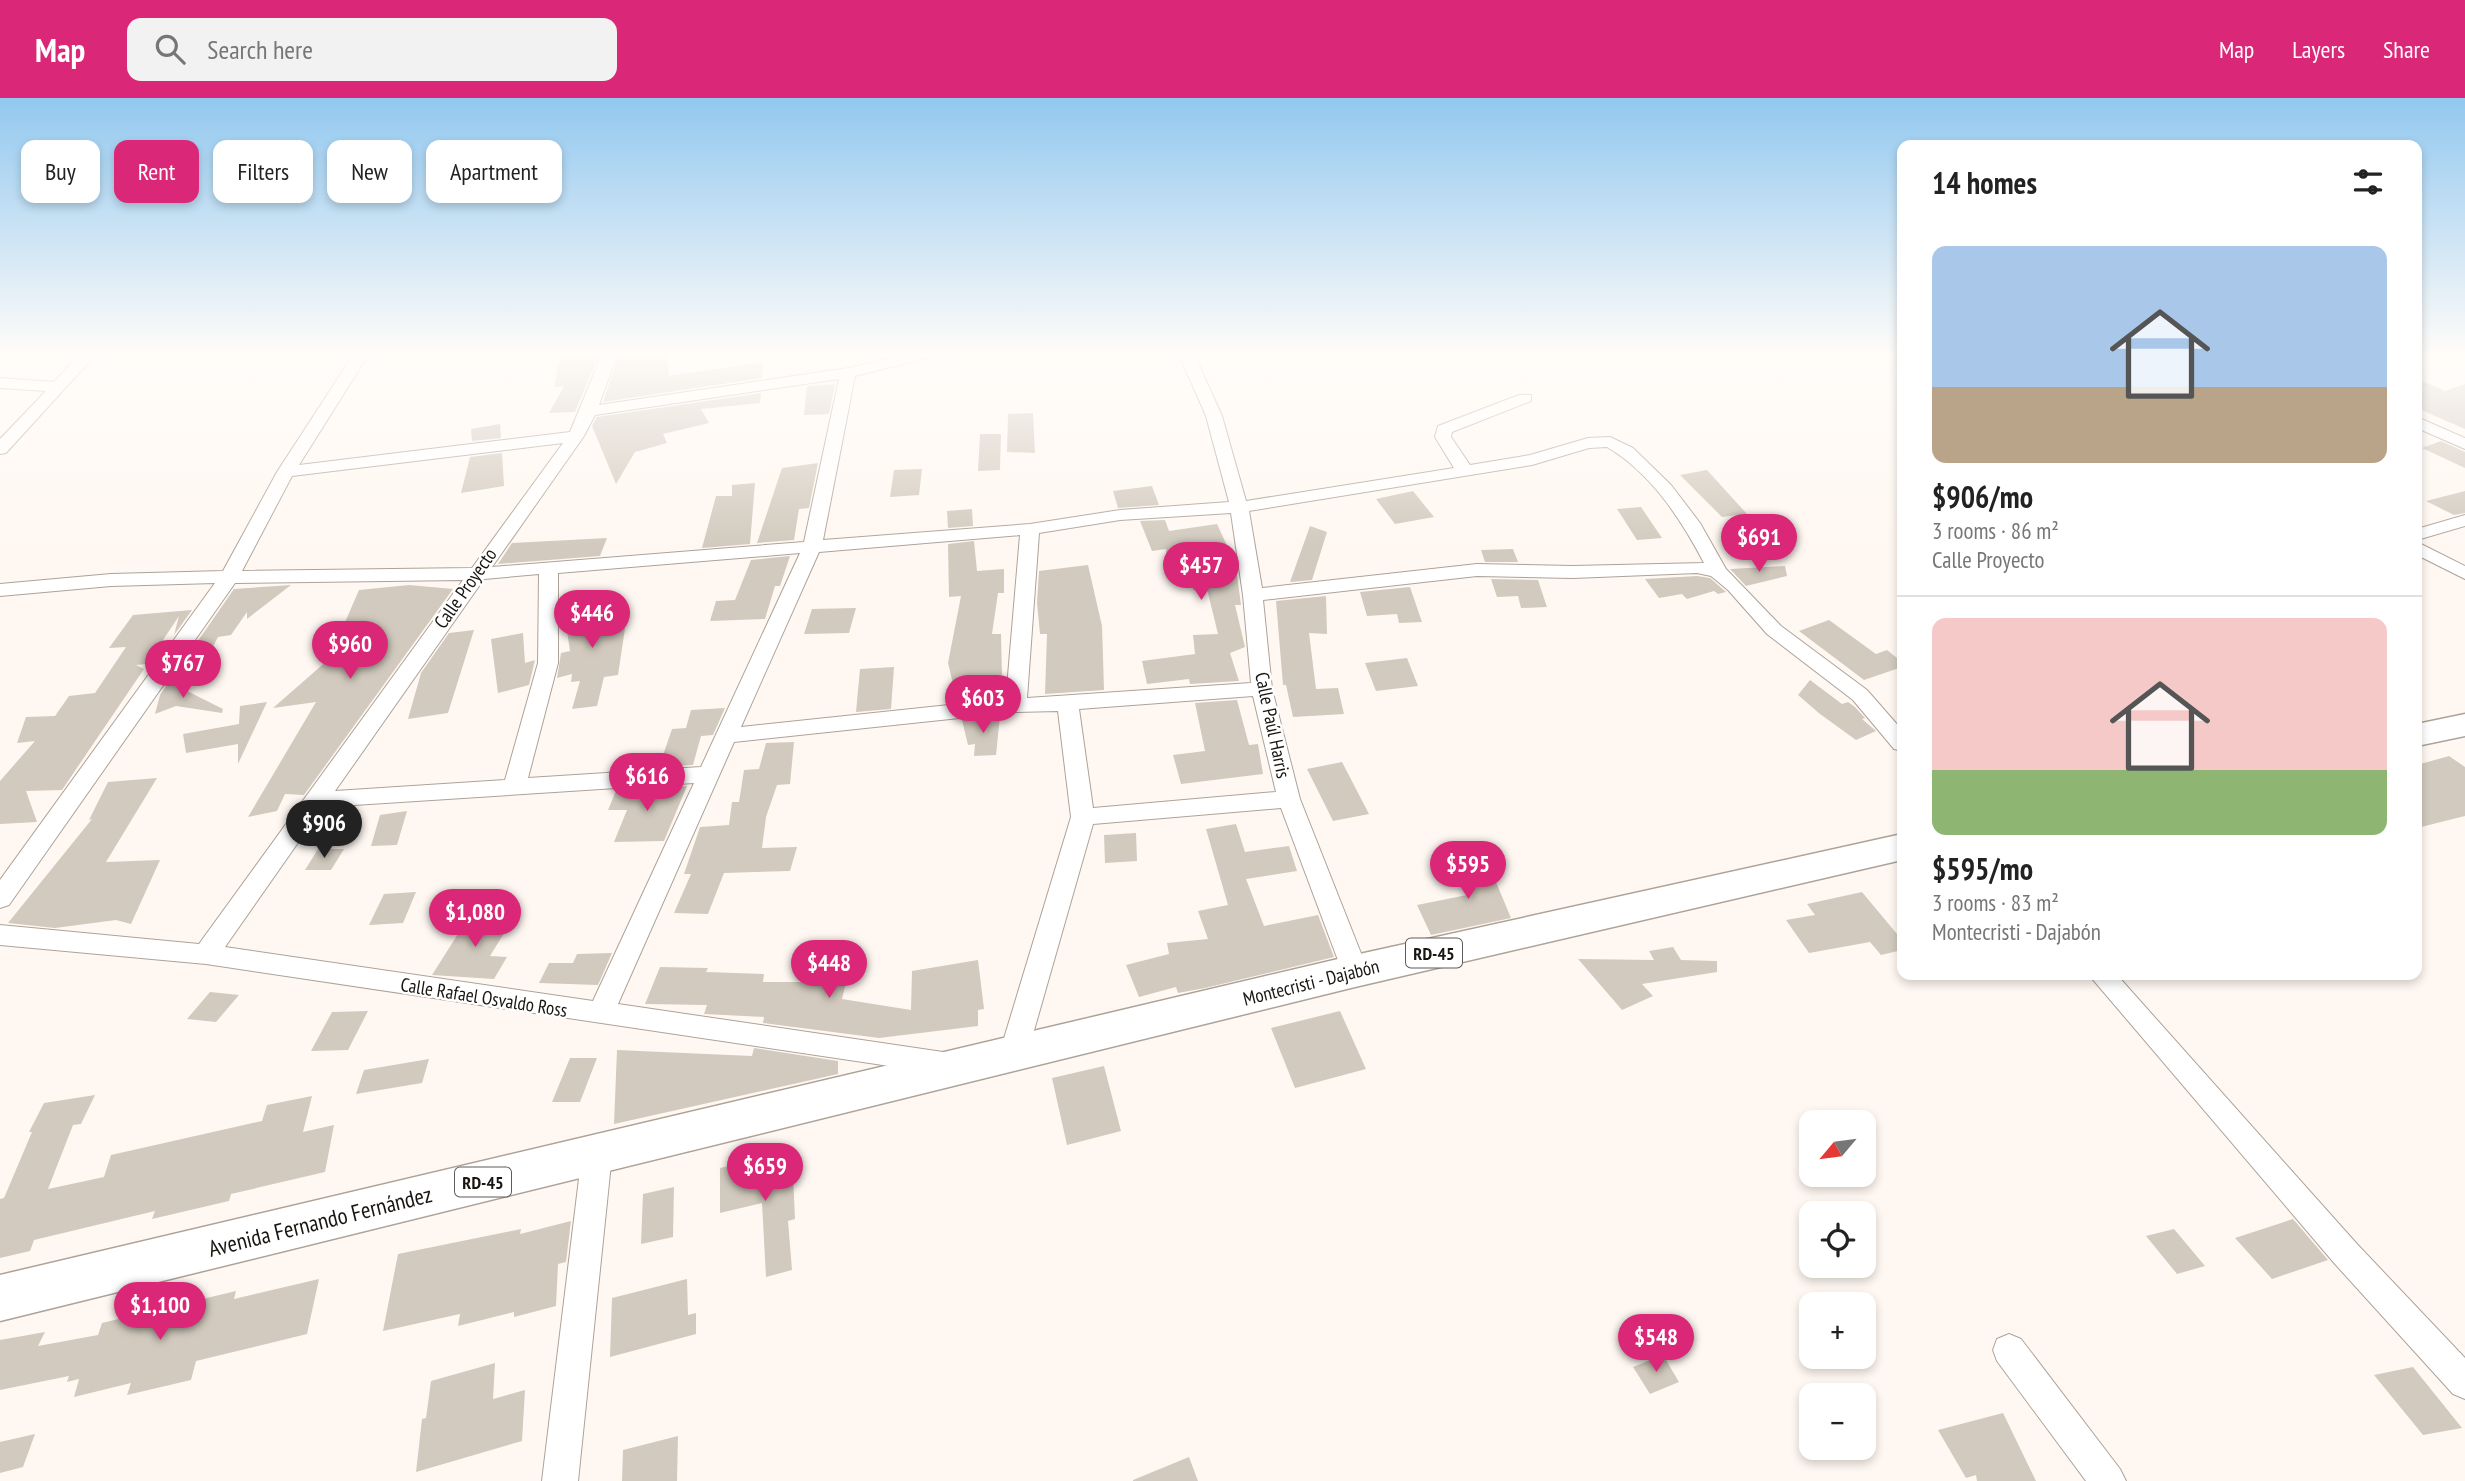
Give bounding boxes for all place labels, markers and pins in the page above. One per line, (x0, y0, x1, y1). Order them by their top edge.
pin: $691 (1718, 514, 1800, 574)
pin: $457 (1160, 542, 1242, 602)
pin: $446 (551, 590, 633, 650)
pin: $960 (309, 622, 391, 681)
pin: $767 (142, 640, 224, 700)
pin: $603 (942, 676, 1024, 735)
pin: $616 (606, 754, 688, 813)
pin: $906 (283, 800, 365, 860)
pin: $595 (1427, 842, 1509, 901)
pin: $1,080 (418, 890, 532, 949)
pin: $448 (788, 940, 870, 1000)
pin: $659 (724, 1144, 806, 1203)
pin: $1,100 (103, 1282, 217, 1342)
pin: $548 (1615, 1314, 1697, 1374)

